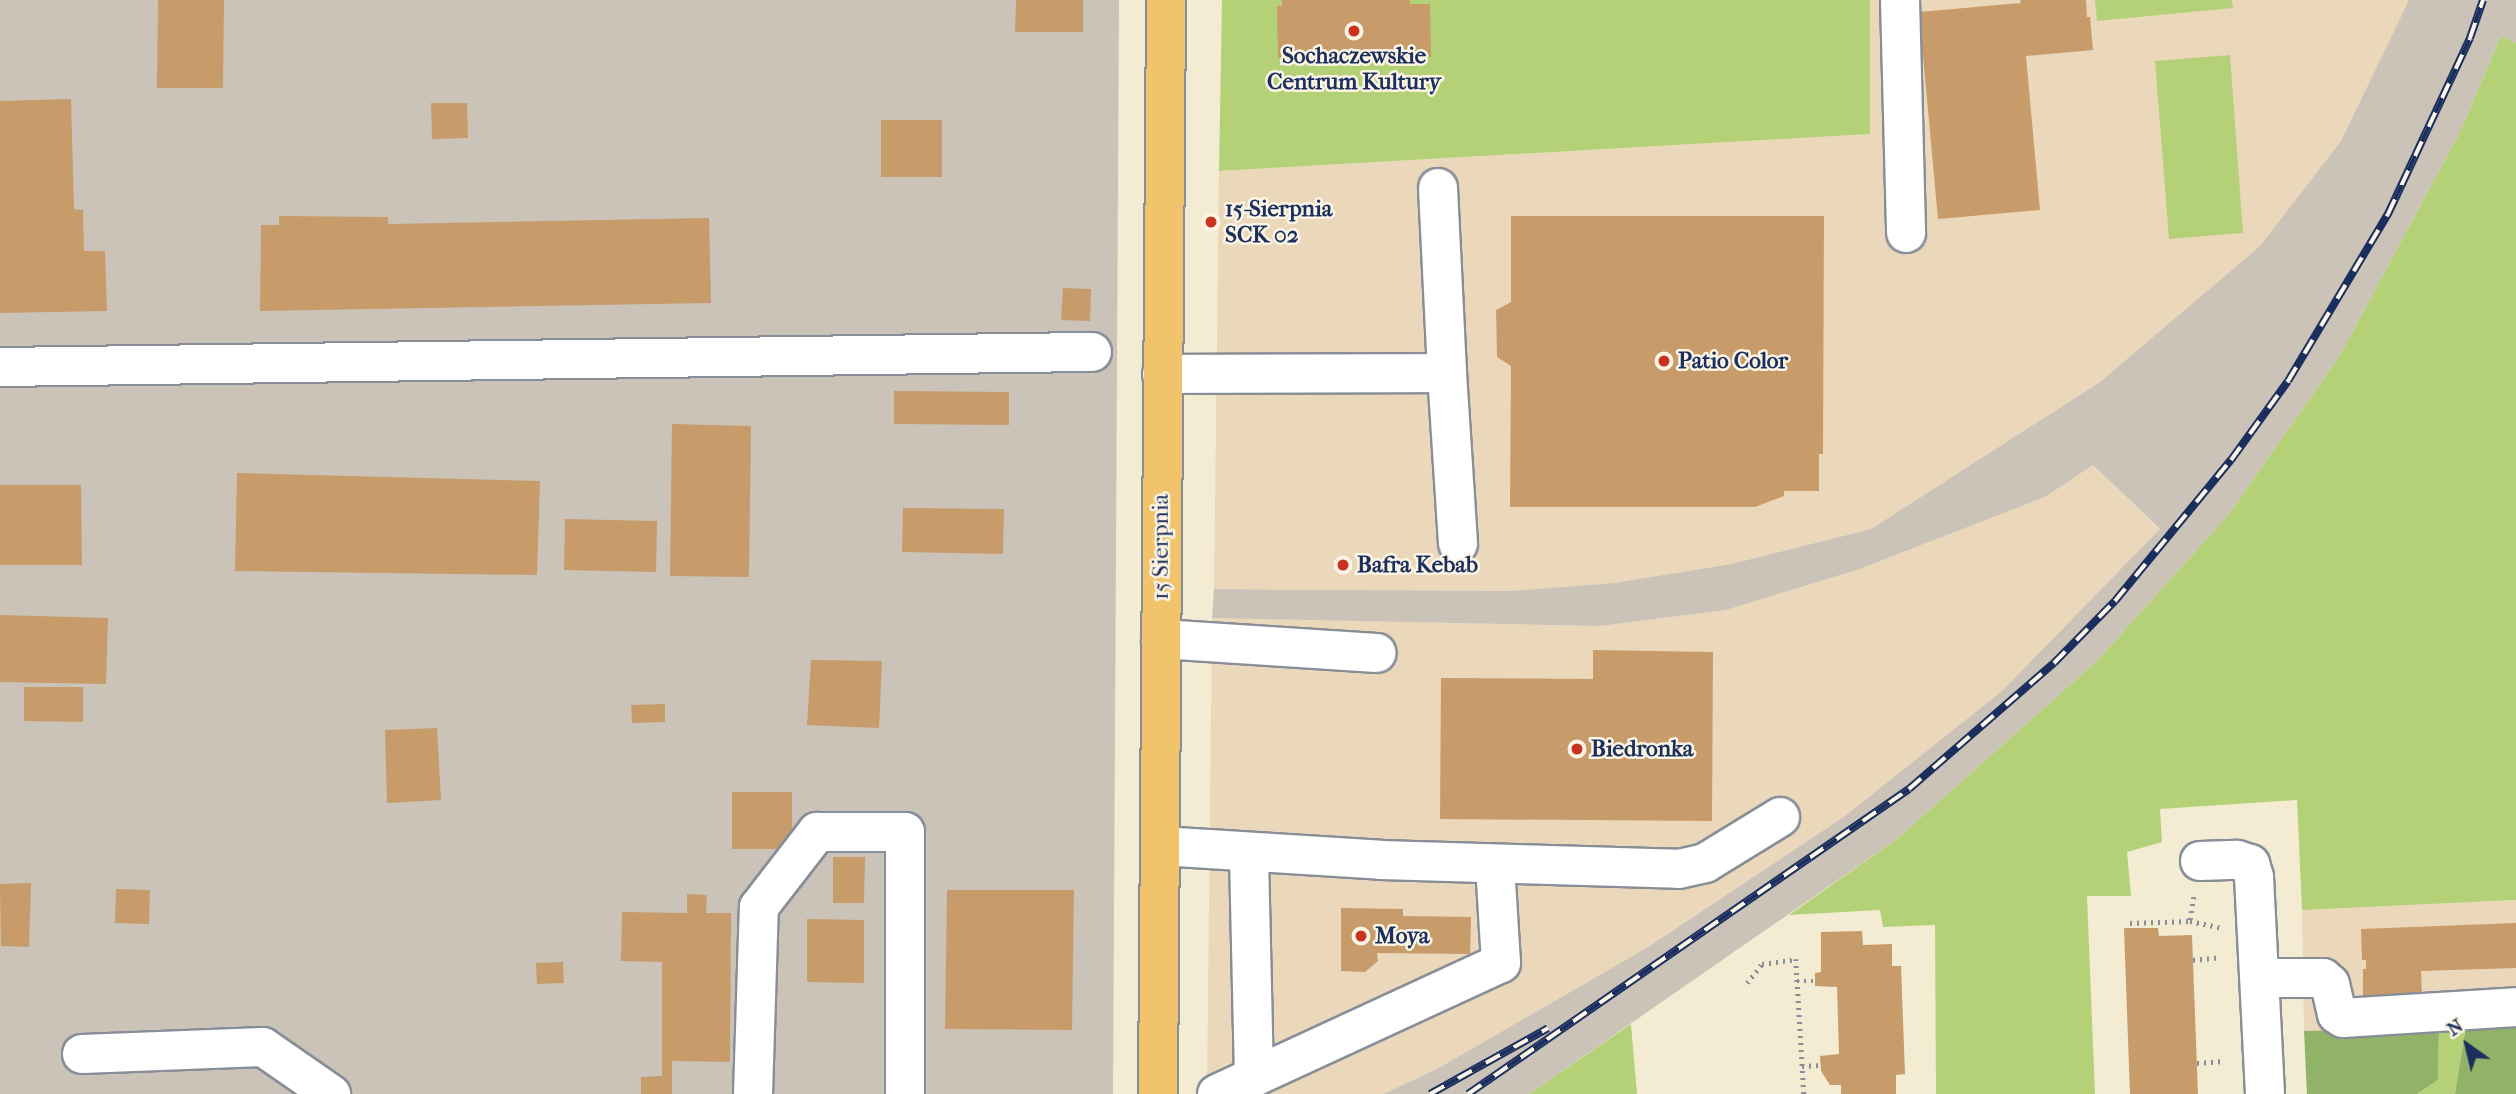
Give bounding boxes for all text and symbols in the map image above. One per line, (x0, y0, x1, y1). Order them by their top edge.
marker: Sochaczewskie Centrum Kultury (1346, 23, 1362, 39)
place label: Sochaczewskie Centrum Kultury (1267, 42, 1441, 96)
place label: 15-Sierpnia SCK 02 (1225, 195, 1332, 249)
marker: 15-Sierpnia SCK 02 (1203, 214, 1219, 230)
place label: Patio Color (1678, 347, 1788, 375)
marker: Patio Color (1656, 353, 1672, 369)
street label: 15 Sierpnia (1147, 494, 1175, 600)
place label: Bafra Kebab (1357, 551, 1478, 579)
marker: Bafra Kebab (1335, 557, 1351, 573)
place label: Biedronka (1591, 735, 1693, 763)
marker: Biedronka (1569, 741, 1585, 757)
place label: Moya (1375, 922, 1429, 950)
marker: Moya (1353, 928, 1369, 944)
north arrow (2432, 1010, 2502, 1080)
text: N (2443, 1014, 2467, 1041)

